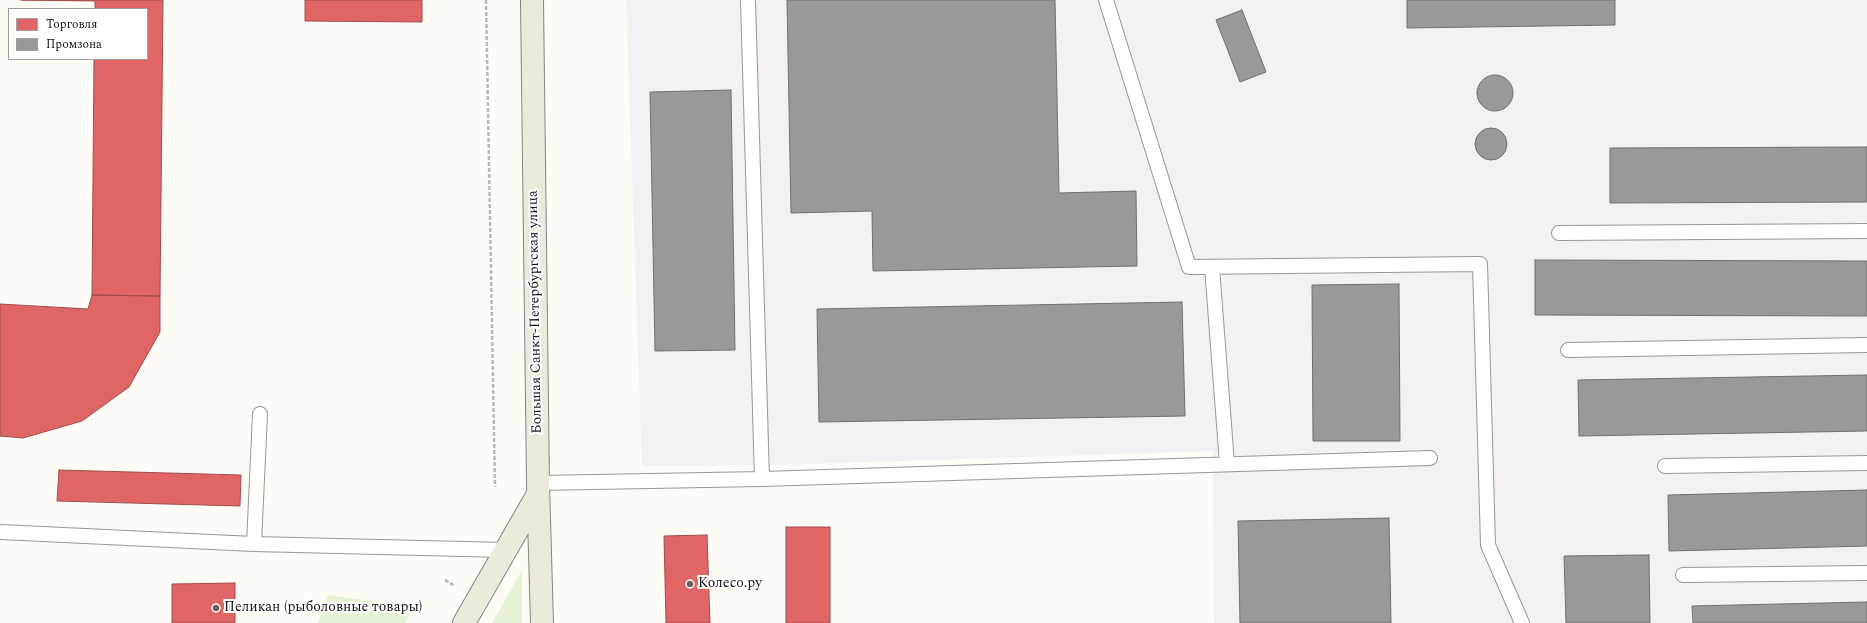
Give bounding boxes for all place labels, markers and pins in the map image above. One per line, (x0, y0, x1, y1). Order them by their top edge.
place label: Колесо.ру (698, 576, 762, 592)
marker: Колесо.ру (685, 579, 695, 589)
place label: Пеликан (рыболовные товары) (224, 600, 422, 616)
marker: Пеликан (рыболовные товары) (211, 603, 221, 613)

